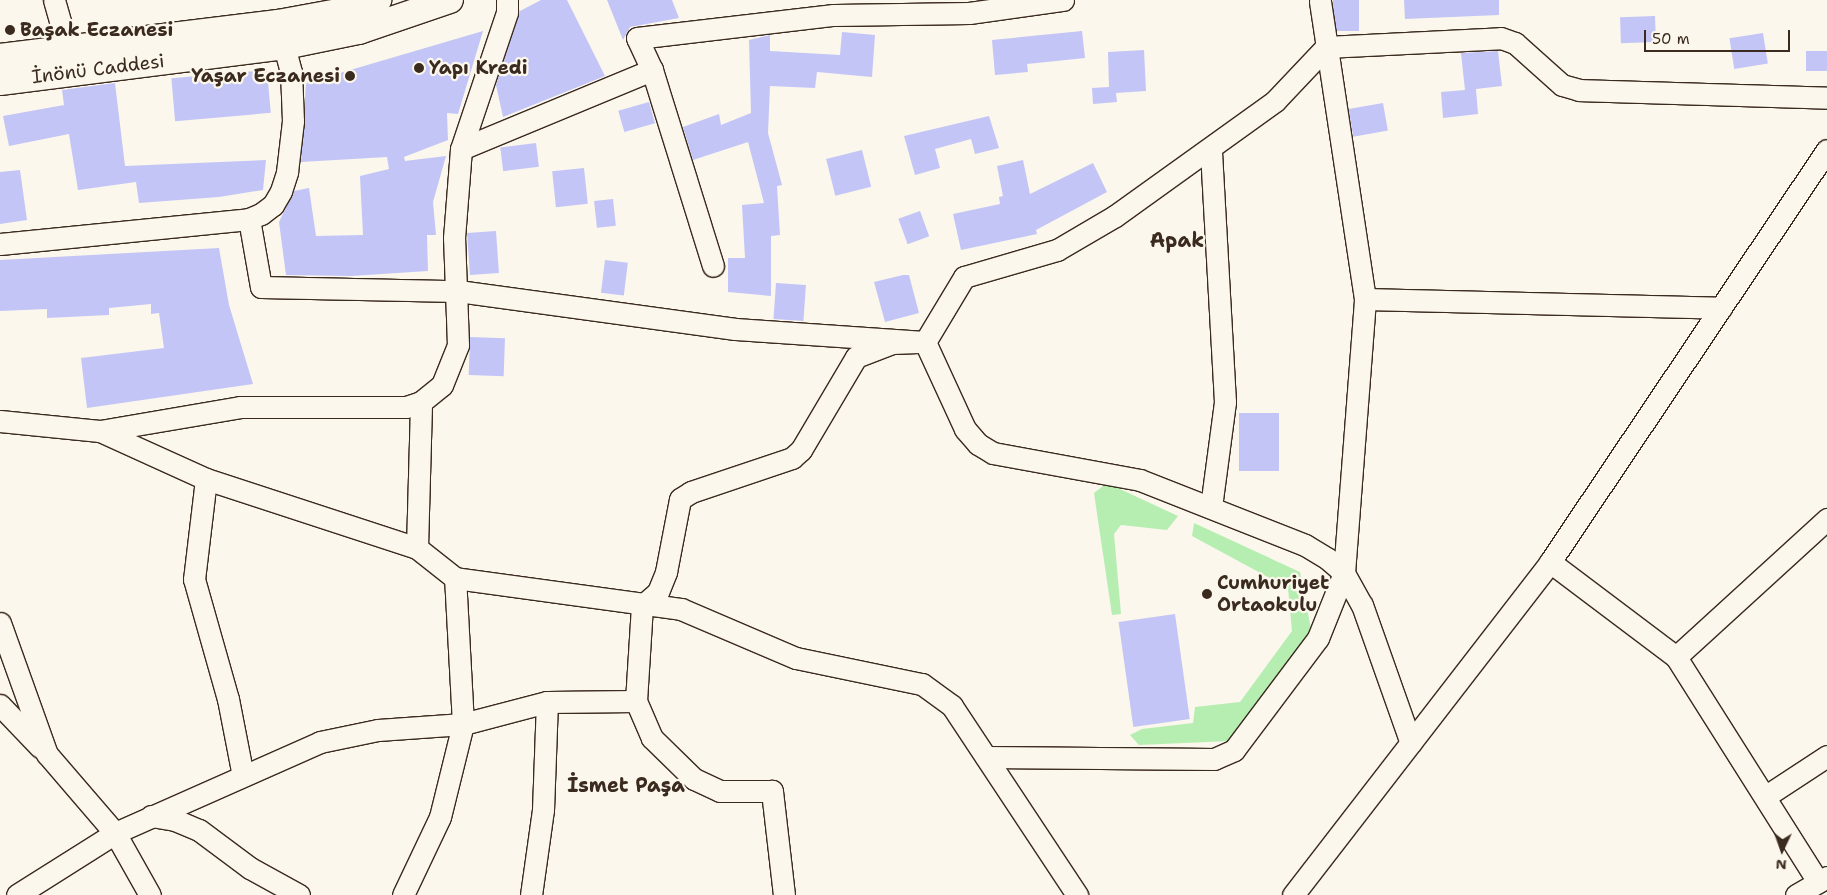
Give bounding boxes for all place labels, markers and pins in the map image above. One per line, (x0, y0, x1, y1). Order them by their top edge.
place label: Başak Eczanesi (20, 19, 173, 41)
marker: Başak Eczanesi (4, 24, 16, 36)
place label: Yapı Kredi (429, 57, 528, 79)
marker: Yapı Kredi (413, 62, 425, 74)
place label: Yaşar Eczanesi (191, 65, 340, 87)
marker: Yaşar Eczanesi (344, 70, 356, 82)
place label: Cumhuriyet Ortaokulu (1217, 572, 1329, 616)
marker: Cumhuriyet Ortaokulu (1201, 588, 1213, 600)

